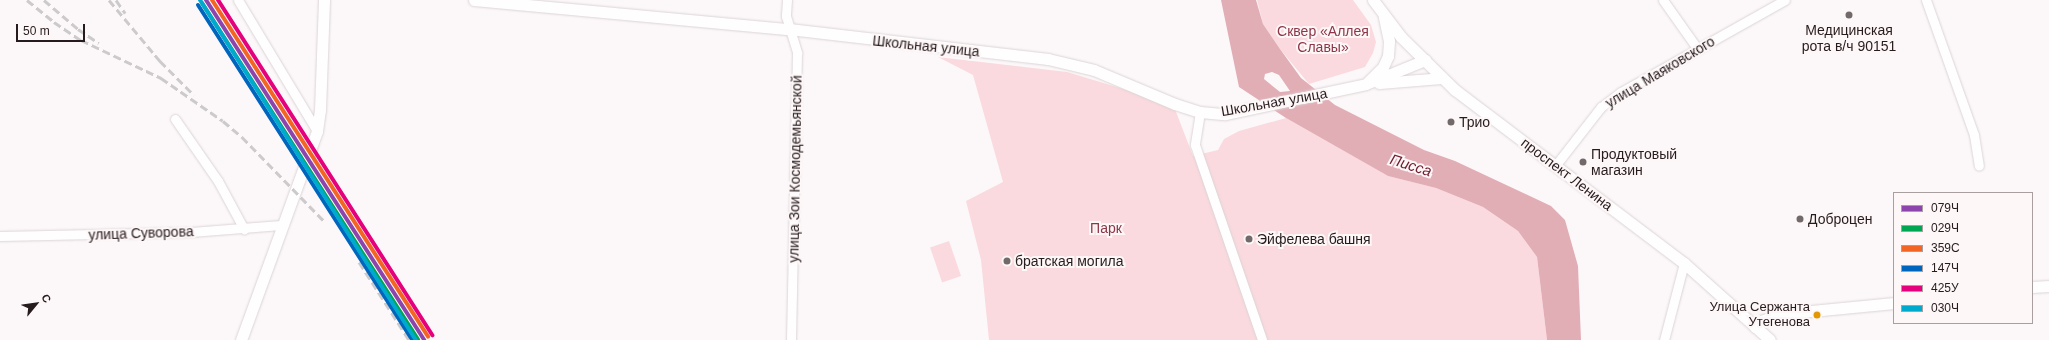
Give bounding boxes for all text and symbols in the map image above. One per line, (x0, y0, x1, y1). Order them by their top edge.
marker: Медицинская рота в/ч 90151 (1844, 10, 1854, 20)
scale bar (18, 16, 87, 42)
place label: Медицинская рота в/ч 90151 (1802, 22, 1896, 54)
park label: Сквер «Аллея Славы» (1277, 23, 1369, 56)
text: 50 m (23, 24, 50, 38)
street label: Школьная улица (872, 32, 980, 60)
street label: улица Маяковского (1602, 33, 1718, 111)
street label: улица Зои Космодемьянской (785, 75, 805, 263)
street label: Школьная улица (1220, 84, 1328, 120)
place label: Трио (1459, 114, 1490, 130)
marker: Трио (1446, 117, 1456, 127)
street label: проспект Ленина (1518, 134, 1616, 214)
place label: Продуктовый магазин (1591, 146, 1677, 178)
water label: Писса (1388, 150, 1434, 180)
marker: Продуктовый магазин (1578, 157, 1588, 167)
legend (1893, 192, 2033, 324)
text: 079Ч (1931, 201, 1959, 215)
place label: Доброцен (1808, 211, 1872, 227)
marker: Доброцен (1795, 214, 1805, 224)
park label: Парк (1090, 220, 1122, 236)
text: 029Ч (1931, 221, 1959, 235)
street label: улица Суворова (88, 223, 194, 243)
place label: Эйфелева башня (1257, 231, 1371, 247)
marker: Эйфелева башня (1244, 234, 1254, 244)
text: 359С (1931, 241, 1960, 255)
place label: братская могила (1015, 253, 1124, 269)
marker: братская могила (1002, 256, 1012, 266)
text: 147Ч (1931, 261, 1959, 275)
text: 425У (1931, 281, 1959, 295)
north arrow (16, 284, 56, 324)
text: С (39, 292, 54, 305)
place label: Улица Сержанта Утегенова (1709, 300, 1810, 331)
text: 030Ч (1931, 301, 1959, 315)
marker: Улица Сержанта Утегенова (1812, 310, 1822, 320)

